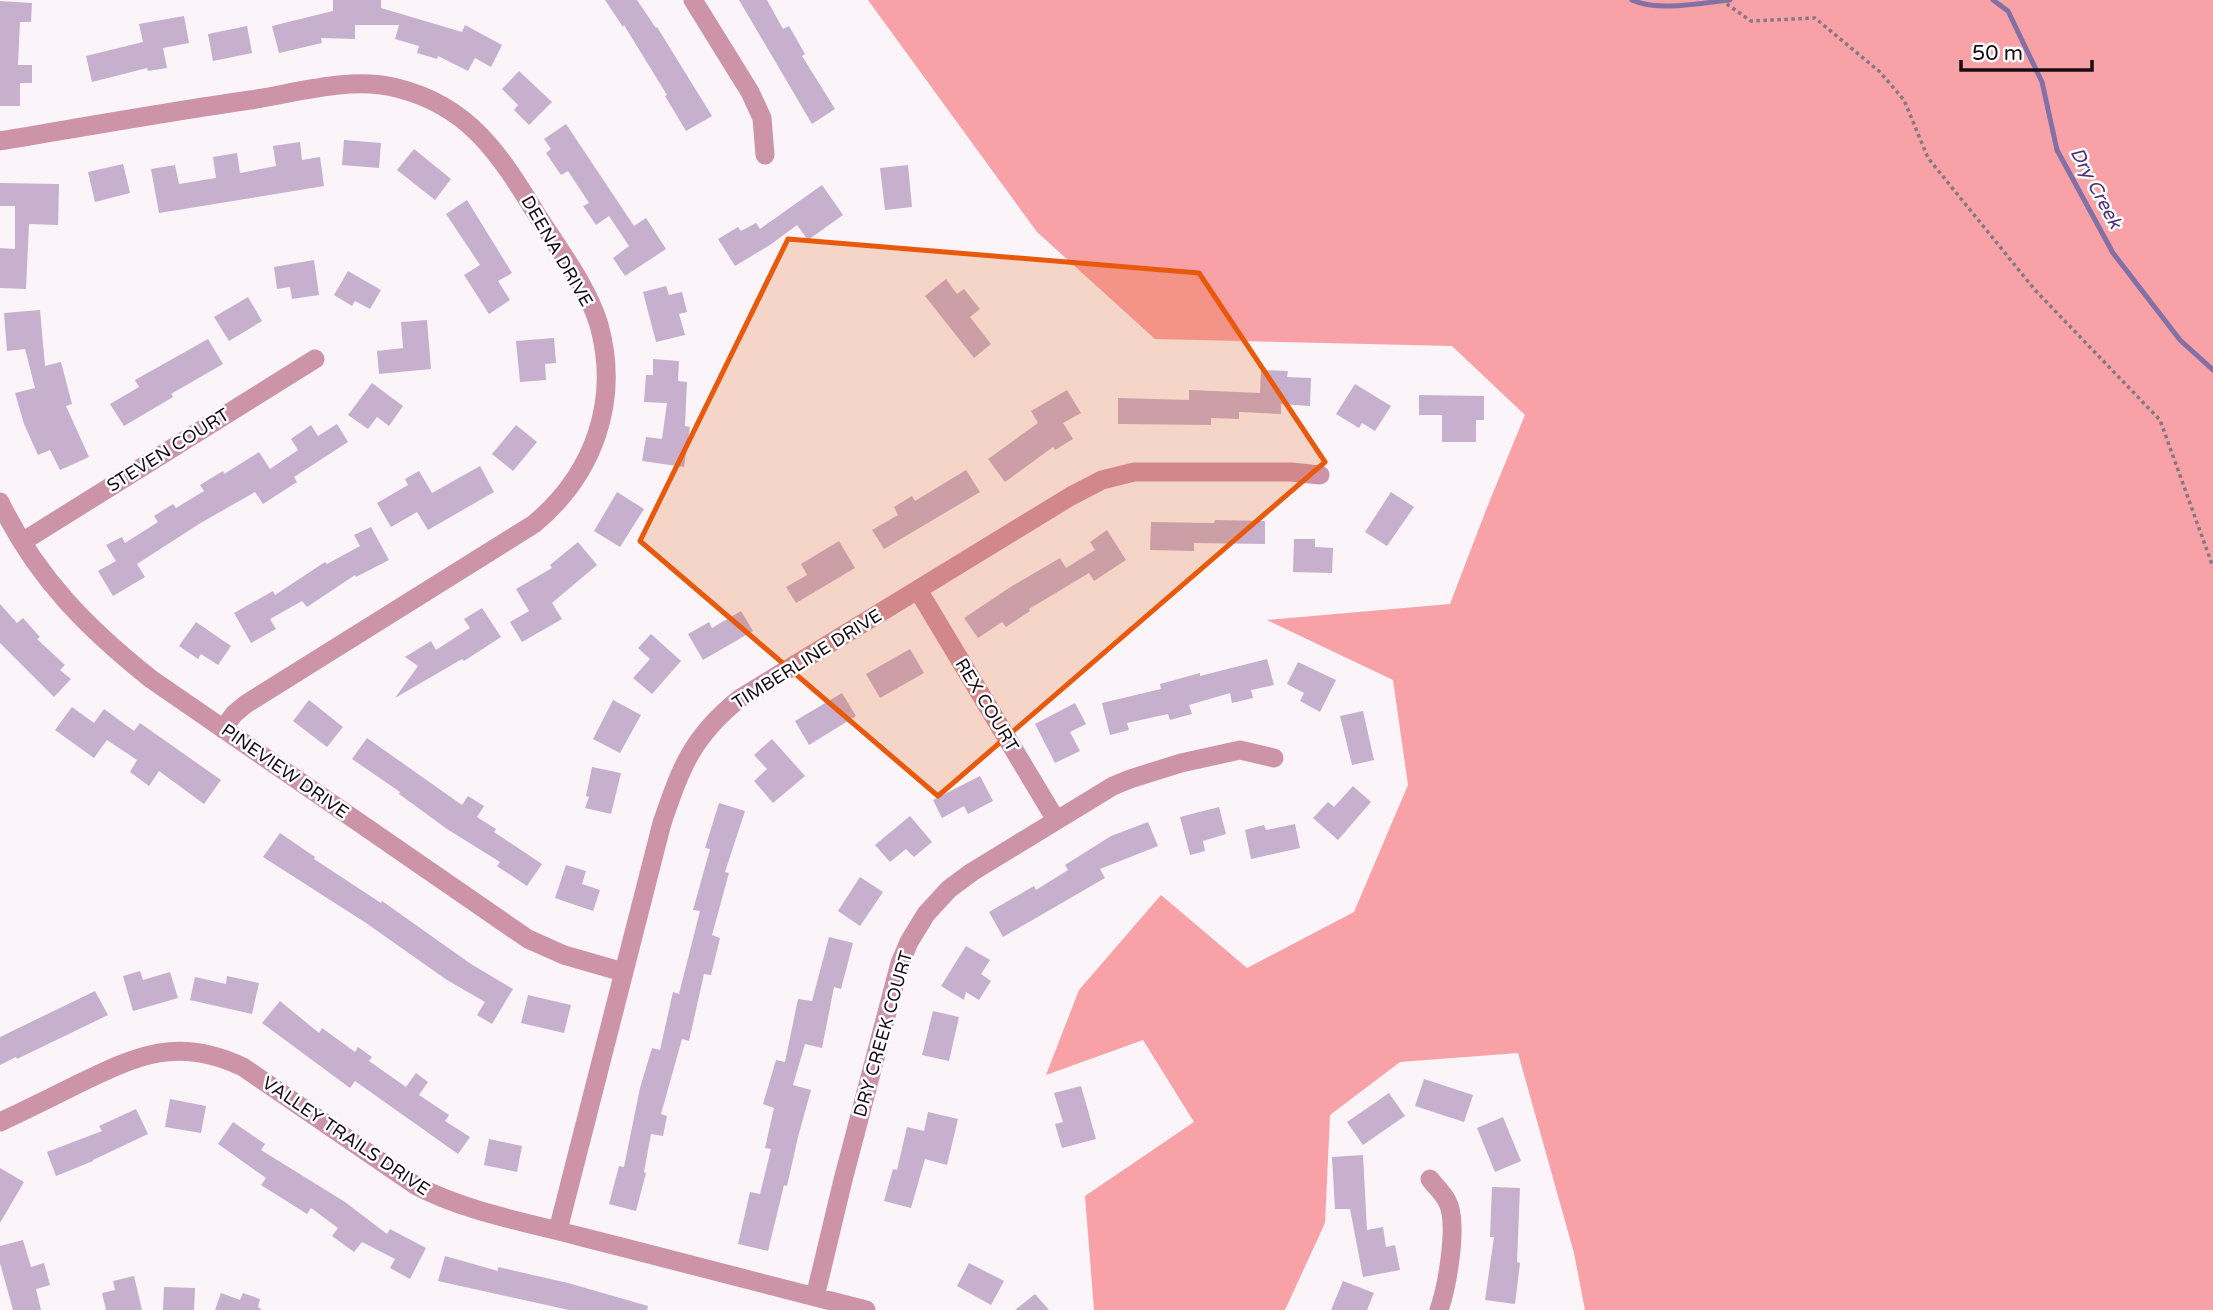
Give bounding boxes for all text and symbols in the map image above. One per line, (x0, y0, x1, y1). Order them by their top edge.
scale bar (1961, 28, 2092, 72)
text: 50 m (1972, 41, 2023, 66)
water label: Dry Creek (2066, 144, 2127, 234)
street label: DEENA DRIVE (516, 192, 598, 310)
street label: STEVEN COURT (103, 404, 233, 496)
street label: TIMBERLINE DRIVE (728, 604, 886, 714)
street label: REX COURT (950, 654, 1024, 756)
street label: PINEVIEW DRIVE (217, 719, 353, 823)
street label: DRY CREEK COURT (849, 948, 917, 1120)
street label: VALLEY TRAILS DRIVE (258, 1072, 434, 1200)

